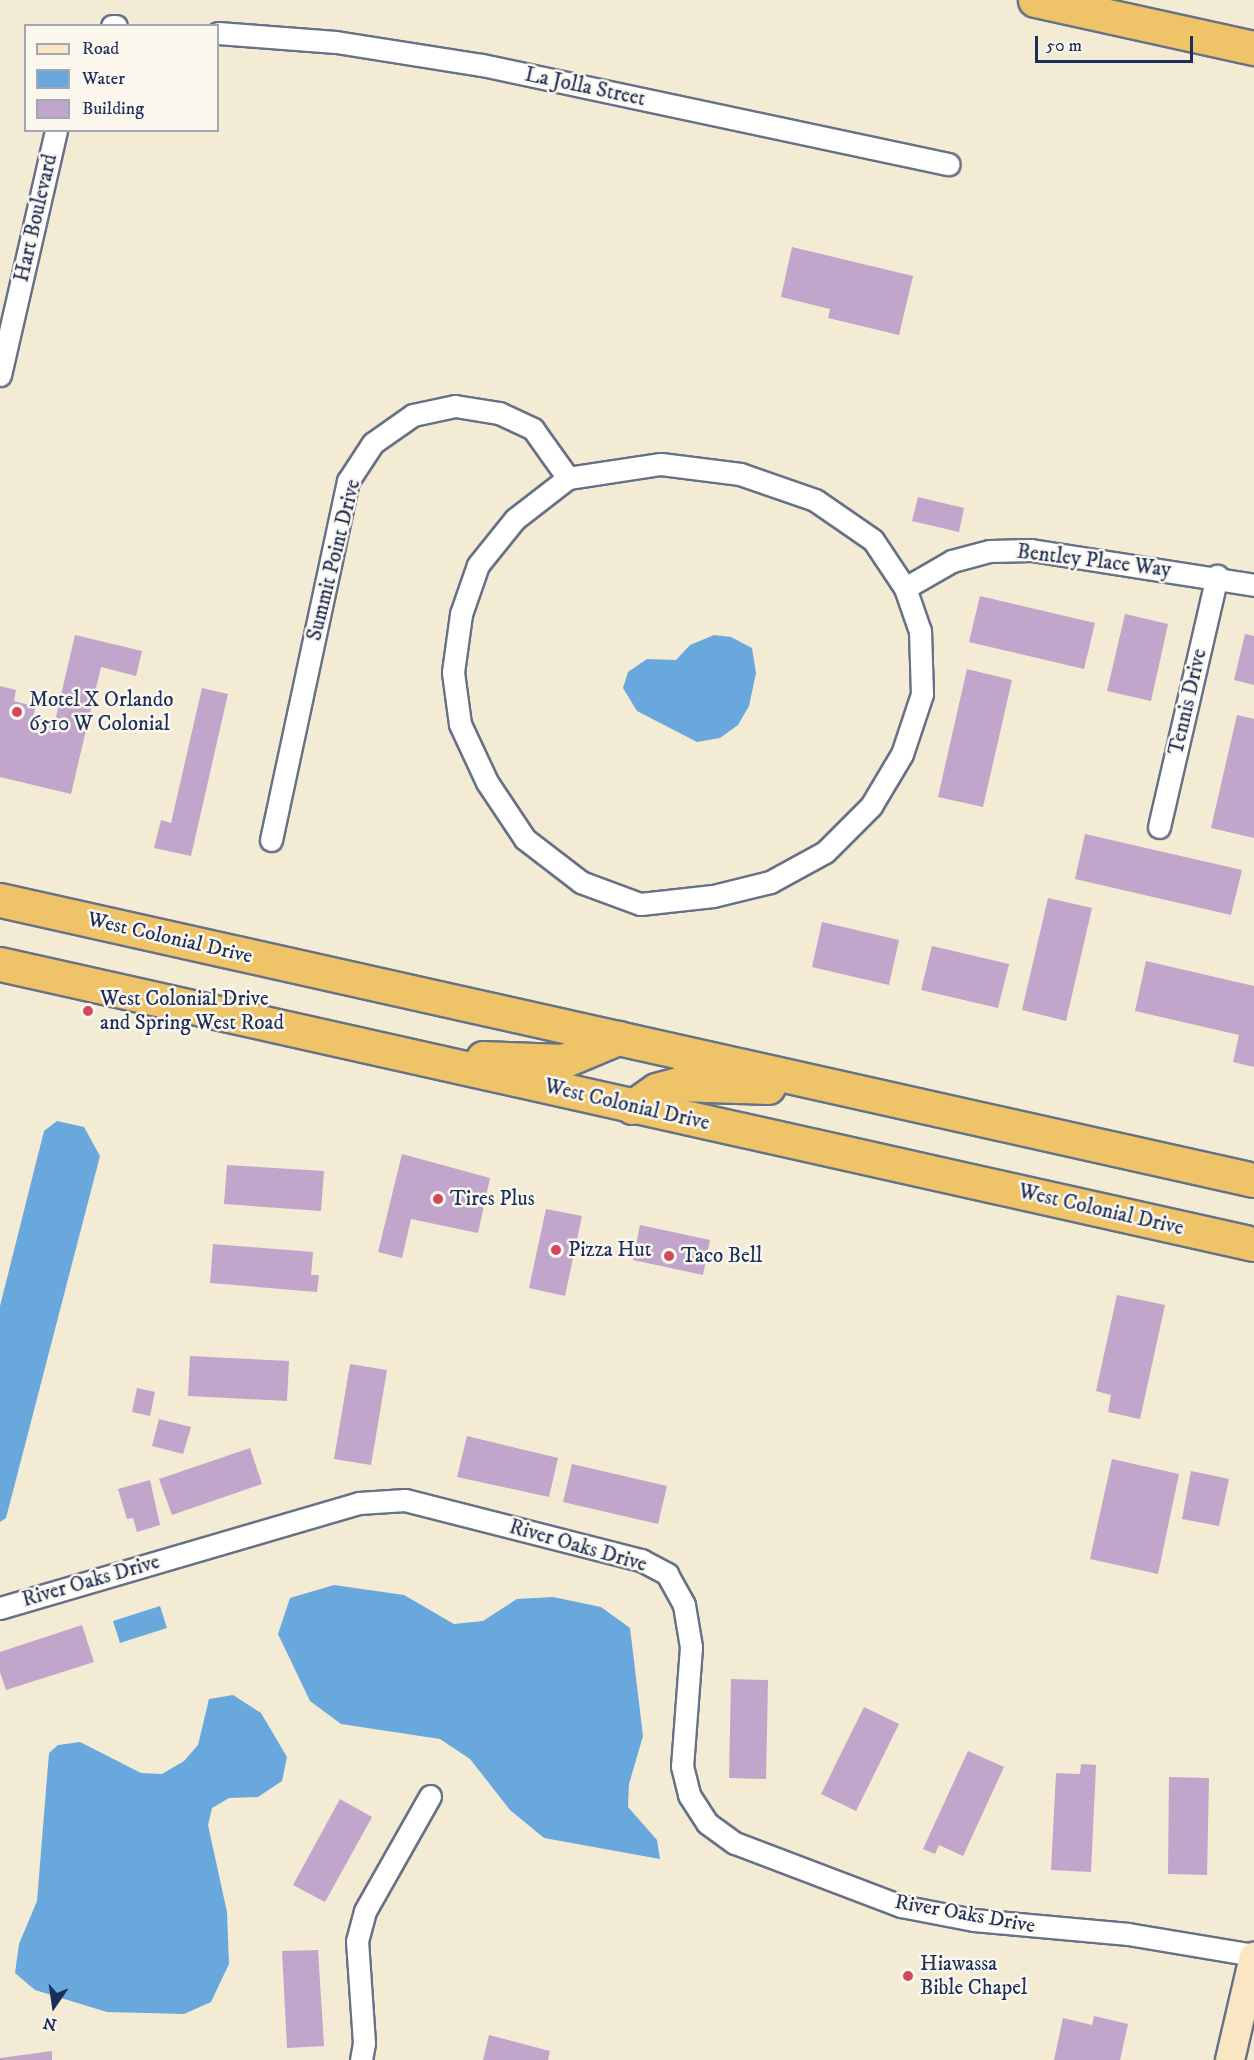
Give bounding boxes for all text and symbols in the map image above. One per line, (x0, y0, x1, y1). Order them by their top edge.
legend (24, 24, 219, 132)
scale bar (1038, 24, 1196, 62)
text: 50 m (1046, 35, 1082, 57)
text: Road (82, 38, 119, 60)
street label: La Jolla Street (523, 62, 647, 112)
text: Water (82, 68, 125, 90)
text: Building (82, 98, 144, 120)
street label: Hart Boulevard (9, 152, 63, 284)
street label: Summit Point Drive (302, 477, 366, 643)
street label: Bentley Place Way (1015, 539, 1173, 583)
street label: Tennis Drive (1164, 646, 1212, 758)
place label: Motel X Orlando 6510 W Colonial (29, 687, 173, 737)
marker: Motel X Orlando 6510 W Colonial (10, 705, 24, 719)
street label: West Colonial Drive (85, 907, 255, 969)
place label: West Colonial Drive and Spring West Road (100, 986, 284, 1036)
marker: West Colonial Drive and Spring West Road (81, 1004, 95, 1018)
street label: West Colonial Drive (542, 1074, 712, 1136)
street label: West Colonial Drive (1016, 1179, 1186, 1241)
place label: Tires Plus (450, 1186, 535, 1212)
marker: Tires Plus (431, 1192, 445, 1206)
place label: Pizza Hut (568, 1237, 651, 1263)
marker: Pizza Hut (549, 1243, 563, 1257)
place label: Taco Bell (681, 1243, 762, 1269)
marker: Taco Bell (662, 1249, 676, 1263)
street label: River Oaks Drive (506, 1514, 650, 1578)
street label: River Oaks Drive (19, 1549, 163, 1613)
street label: River Oaks Drive (893, 1889, 1037, 1939)
place label: Hiawassa Bible Chapel (920, 1951, 1027, 2001)
marker: Hiawassa Bible Chapel (901, 1969, 915, 1983)
north arrow (24, 1976, 84, 2036)
text: N (41, 2012, 59, 2035)

